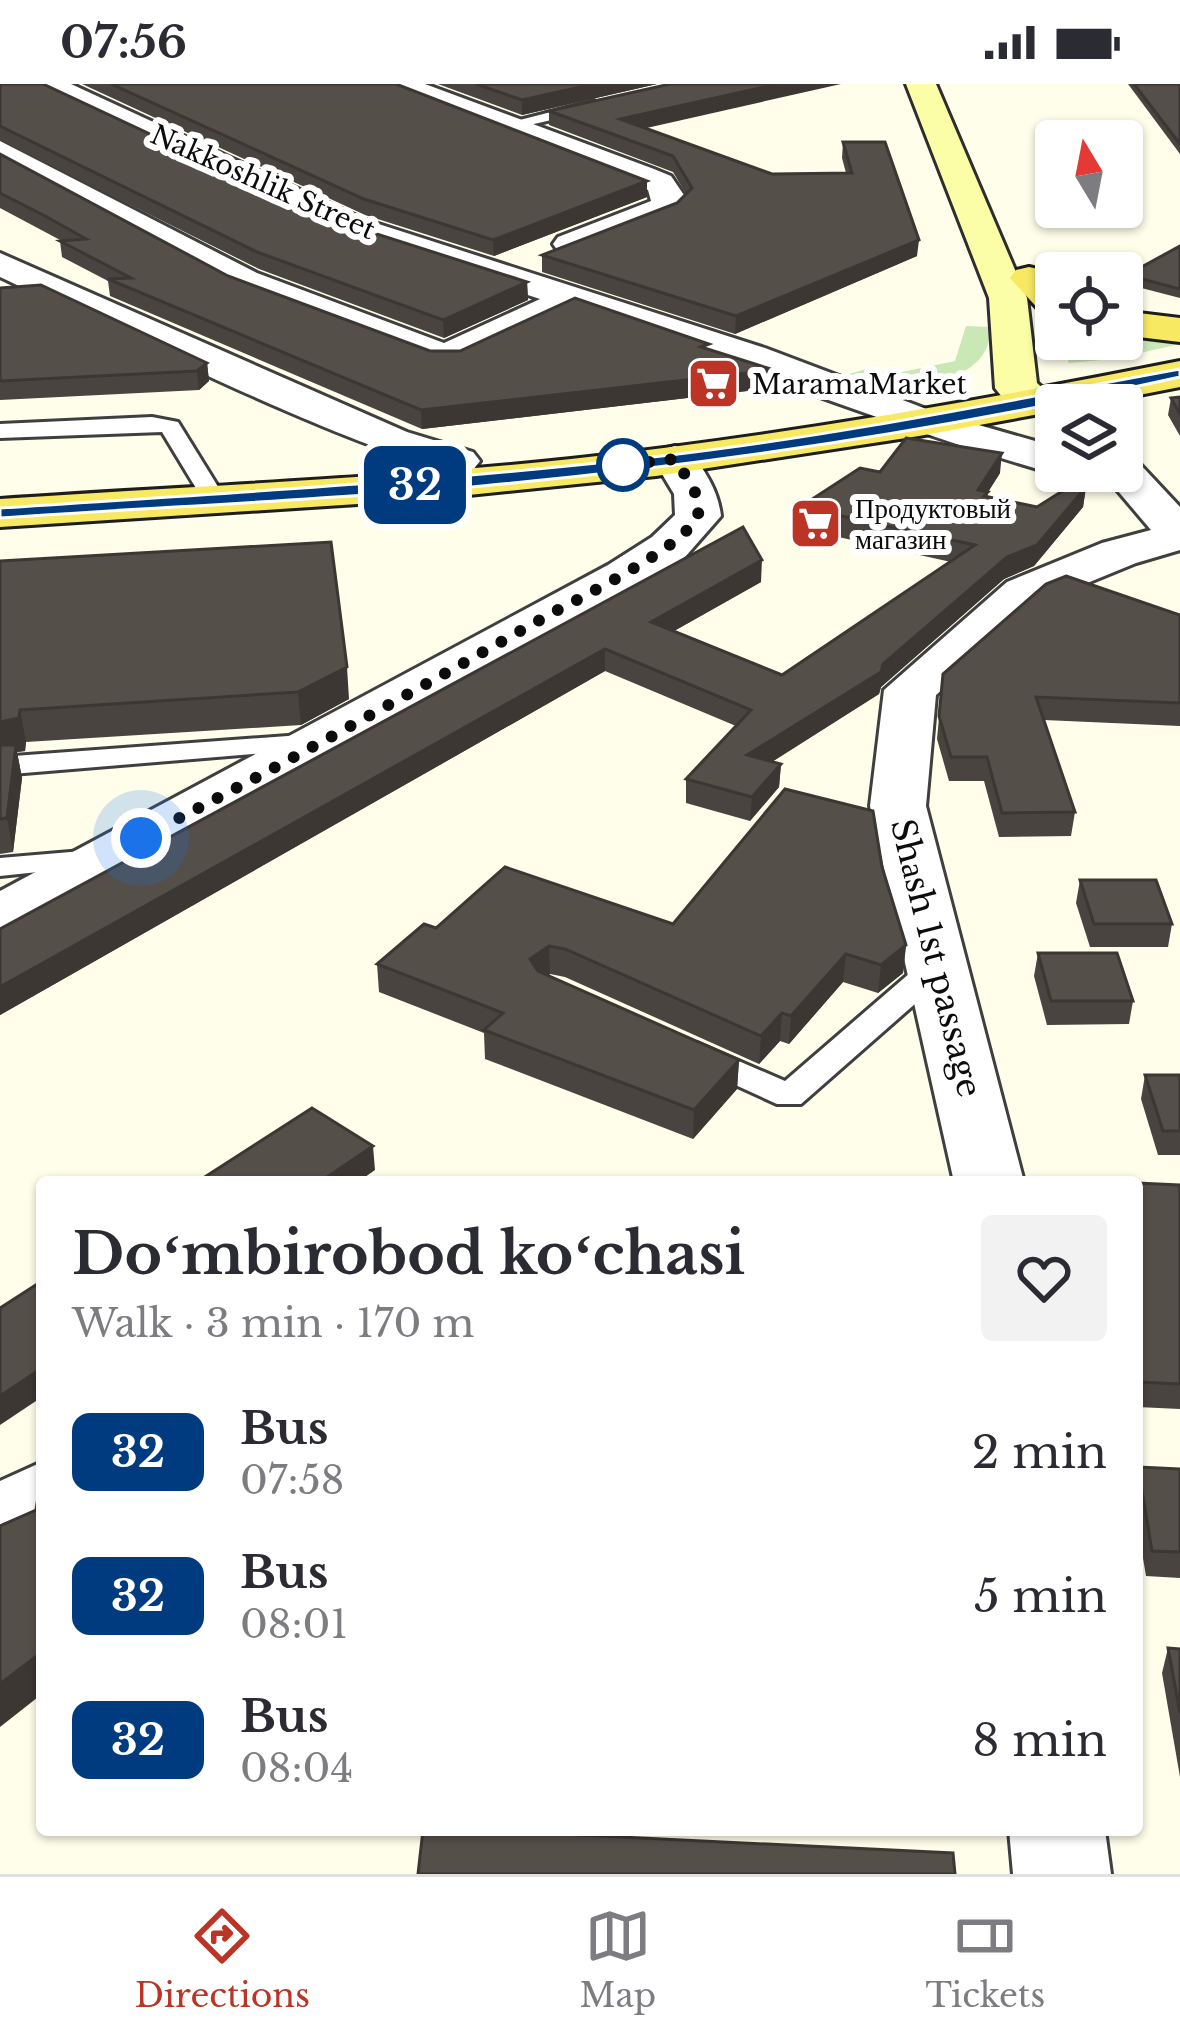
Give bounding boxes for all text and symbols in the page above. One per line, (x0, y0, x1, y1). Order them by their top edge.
text: 07:56 (60, 14, 187, 70)
street label: Nakkoshlik Street (146, 118, 380, 246)
north arrow (1035, 120, 1143, 228)
map controls (1035, 120, 1143, 492)
button: locate (1035, 252, 1143, 360)
supermarket icon: MaramaMarket (685, 356, 741, 412)
place label: MaramaMarket (752, 368, 967, 401)
button: layers (1035, 384, 1143, 492)
unlabelled marker (598, 440, 648, 490)
line badge: 32 (361, 446, 469, 524)
text: 32 (388, 459, 442, 511)
place label: Продуктовый магазин (855, 492, 1011, 556)
supermarket icon: Продуктовый магазин (788, 496, 844, 552)
your location (111, 808, 171, 868)
street label: Shаsh 1st passage (882, 815, 990, 1101)
button: heart (981, 1215, 1107, 1341)
text: Doʻmbirobod koʻchasi (72, 1219, 745, 1289)
text: Walk · 3 min · 170 m (72, 1299, 474, 1348)
text: Bus (240, 1400, 328, 1456)
text: 2 min (972, 1424, 1107, 1480)
text: 32 (111, 1426, 165, 1478)
text: 07:58 (240, 1456, 344, 1505)
text: Bus (240, 1544, 328, 1600)
text: 5 min (974, 1568, 1107, 1624)
text: 32 (111, 1570, 165, 1622)
text: 08:01 (240, 1600, 348, 1649)
text: Bus (240, 1688, 328, 1744)
text: 8 min (972, 1712, 1107, 1768)
text: 32 (111, 1714, 165, 1766)
text: 08:04 (240, 1744, 353, 1793)
tab: Directions (135, 1903, 310, 2016)
tab: Map (579, 1903, 656, 2016)
tab: Tickets (925, 1903, 1045, 2016)

